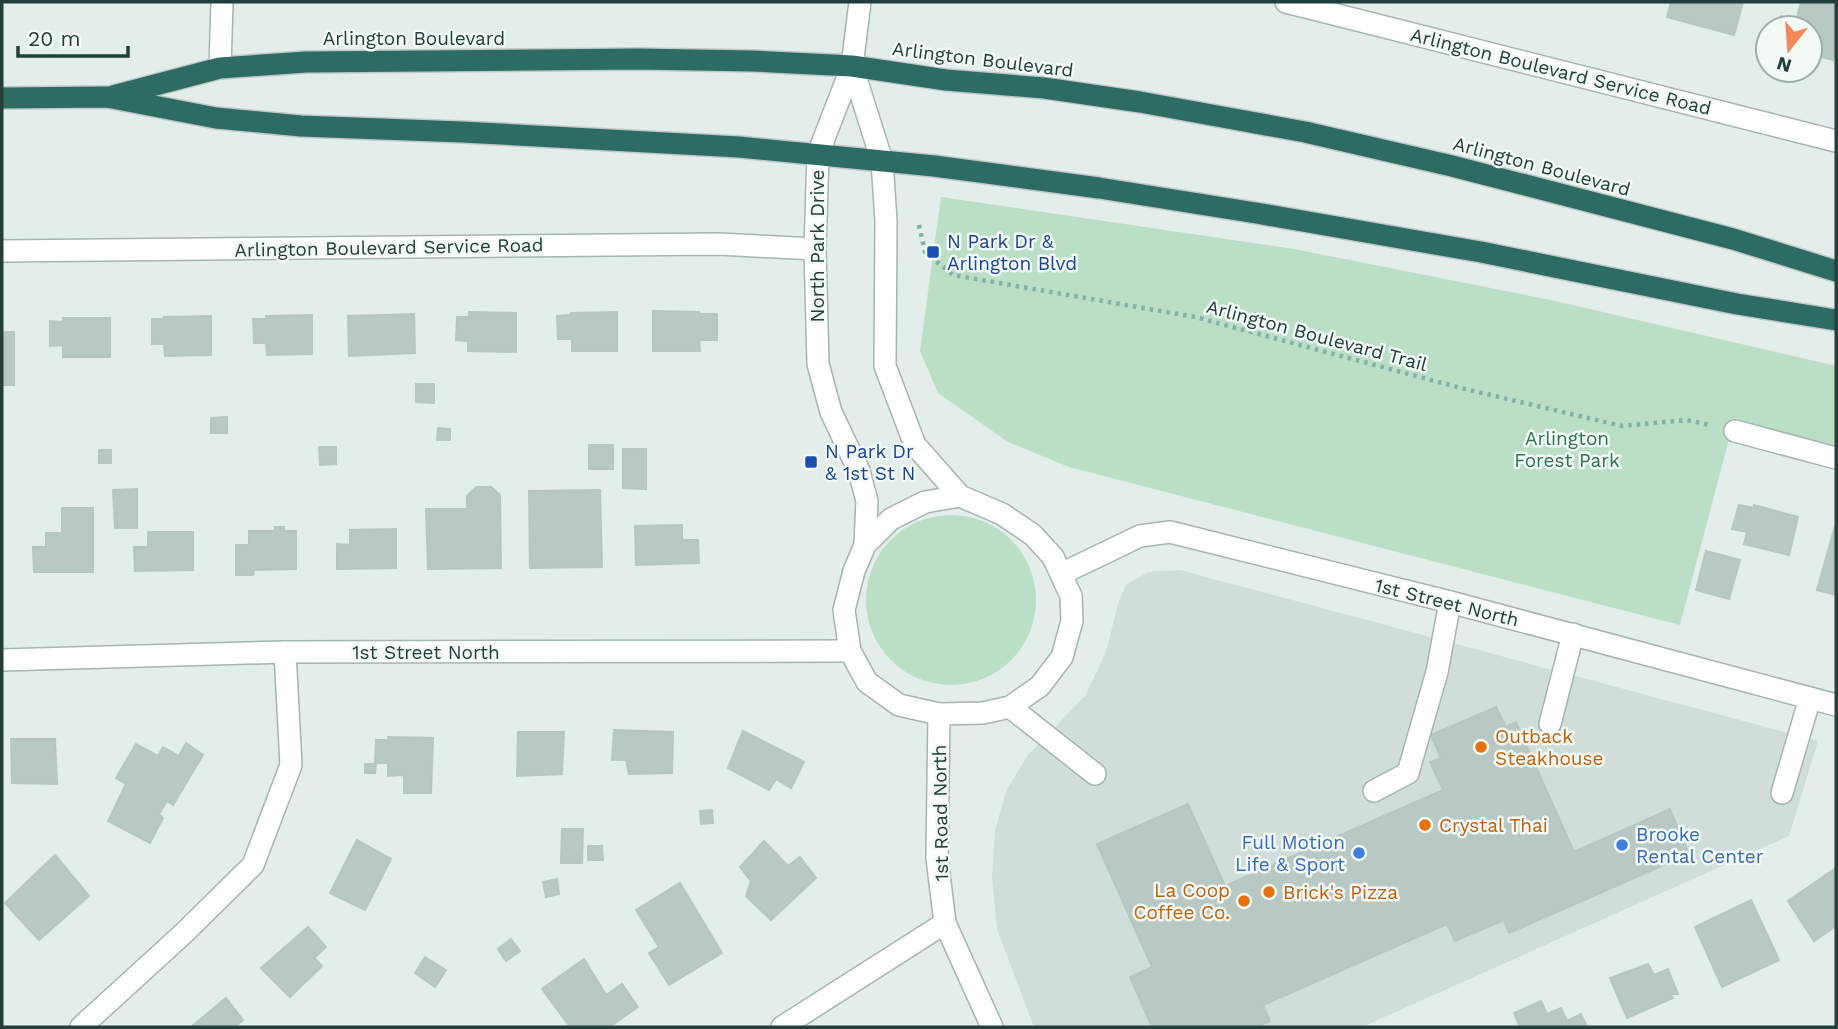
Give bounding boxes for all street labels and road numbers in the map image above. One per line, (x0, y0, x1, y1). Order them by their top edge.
street label: Arlington Boulevard Service Road (1408, 23, 1714, 120)
street label: Arlington Boulevard (323, 27, 505, 50)
street label: Arlington Boulevard (891, 37, 1075, 82)
street label: Arlington Boulevard (1451, 132, 1633, 201)
street label: North Park Drive (806, 170, 829, 322)
street label: Arlington Boulevard Service Road (234, 233, 544, 262)
street label: Arlington Boulevard Trail (1204, 295, 1430, 376)
street label: 1st Street North (1372, 573, 1521, 632)
street label: 1st Street North (352, 641, 500, 664)
street label: 1st Road North (928, 744, 953, 882)

